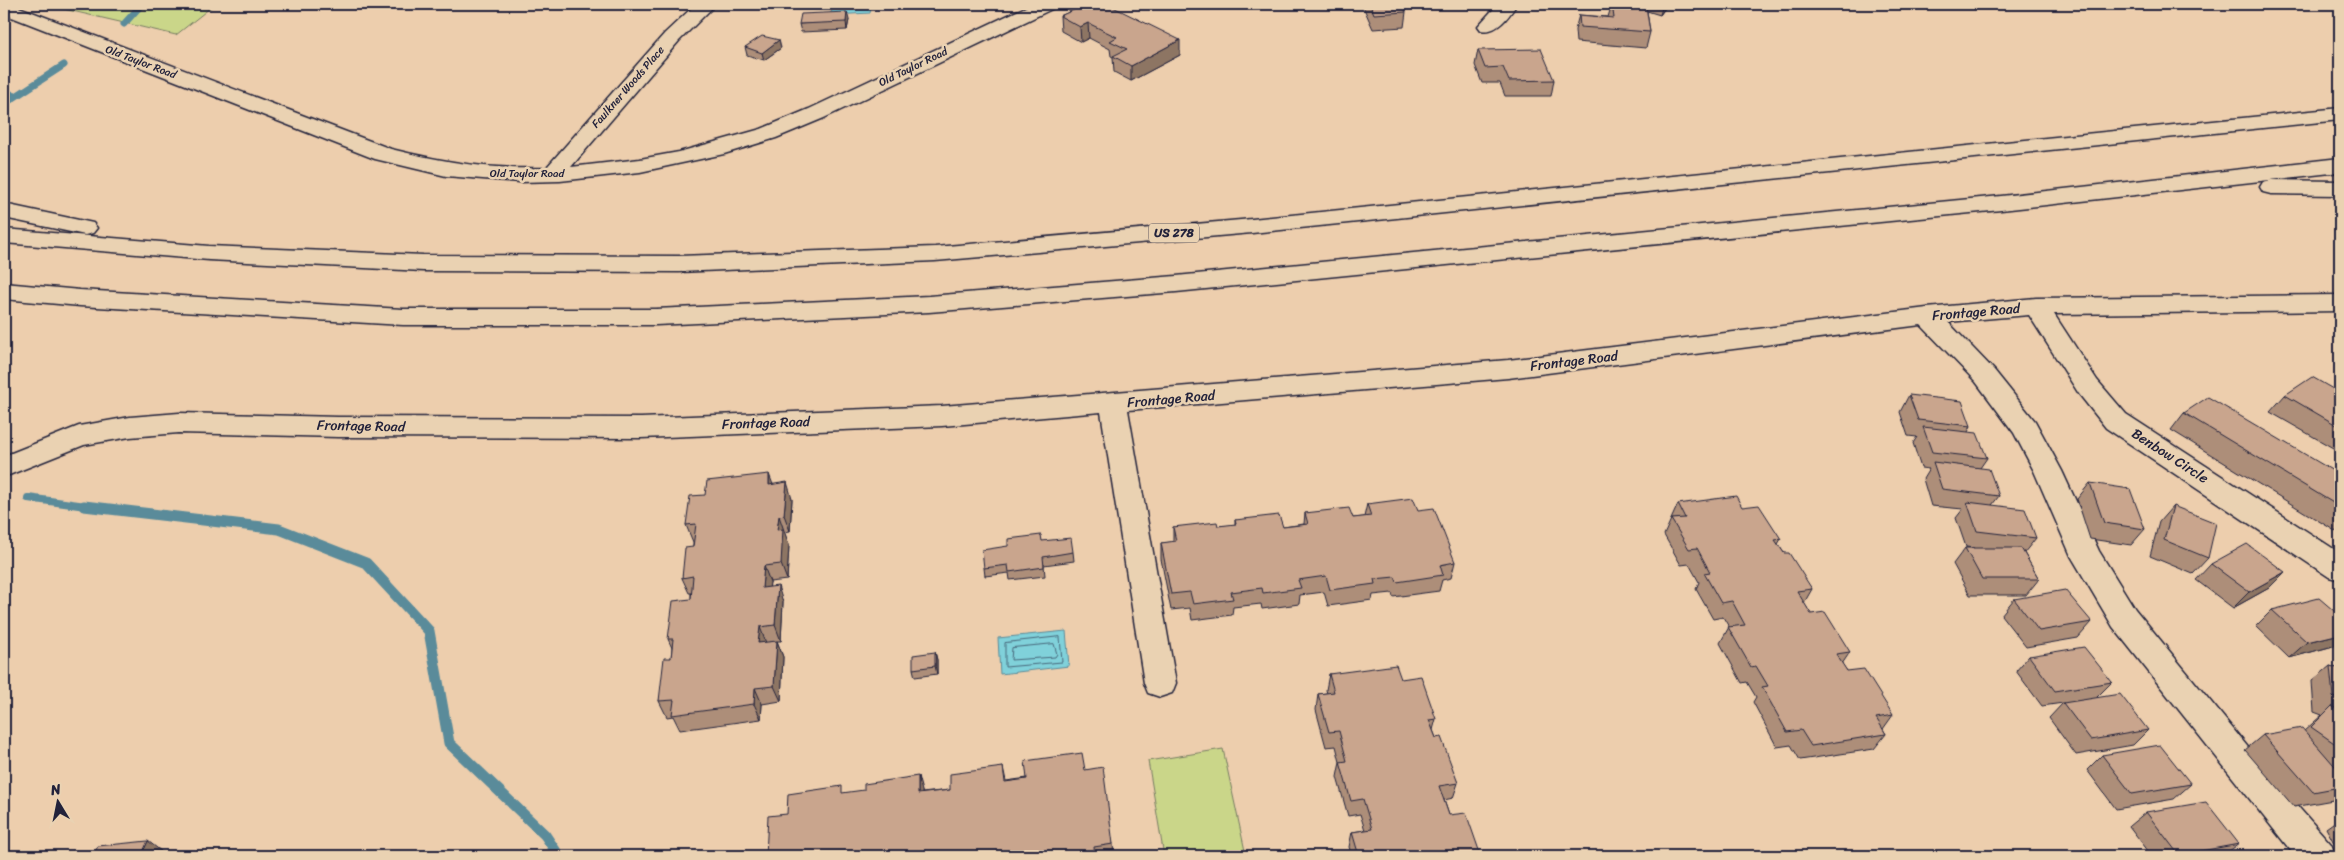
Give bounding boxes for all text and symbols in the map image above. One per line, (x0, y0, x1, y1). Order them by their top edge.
street label: Old Taylor Road (103, 40, 180, 85)
street label: Faulkner Woods Place (587, 41, 670, 133)
street label: Old Taylor Road (875, 42, 952, 92)
street label: Old Taylor Road (490, 164, 566, 183)
road number: US 278 (1149, 224, 1199, 242)
street label: Frontage Road (1931, 296, 2023, 328)
street label: Frontage Road (1529, 343, 1621, 379)
street label: Frontage Road (1126, 383, 1218, 415)
street label: Frontage Road (722, 409, 812, 437)
street label: Frontage Road (317, 413, 407, 439)
street label: Benbow Circle (2126, 422, 2214, 490)
text: N (48, 776, 63, 803)
north arrow (32, 778, 82, 828)

